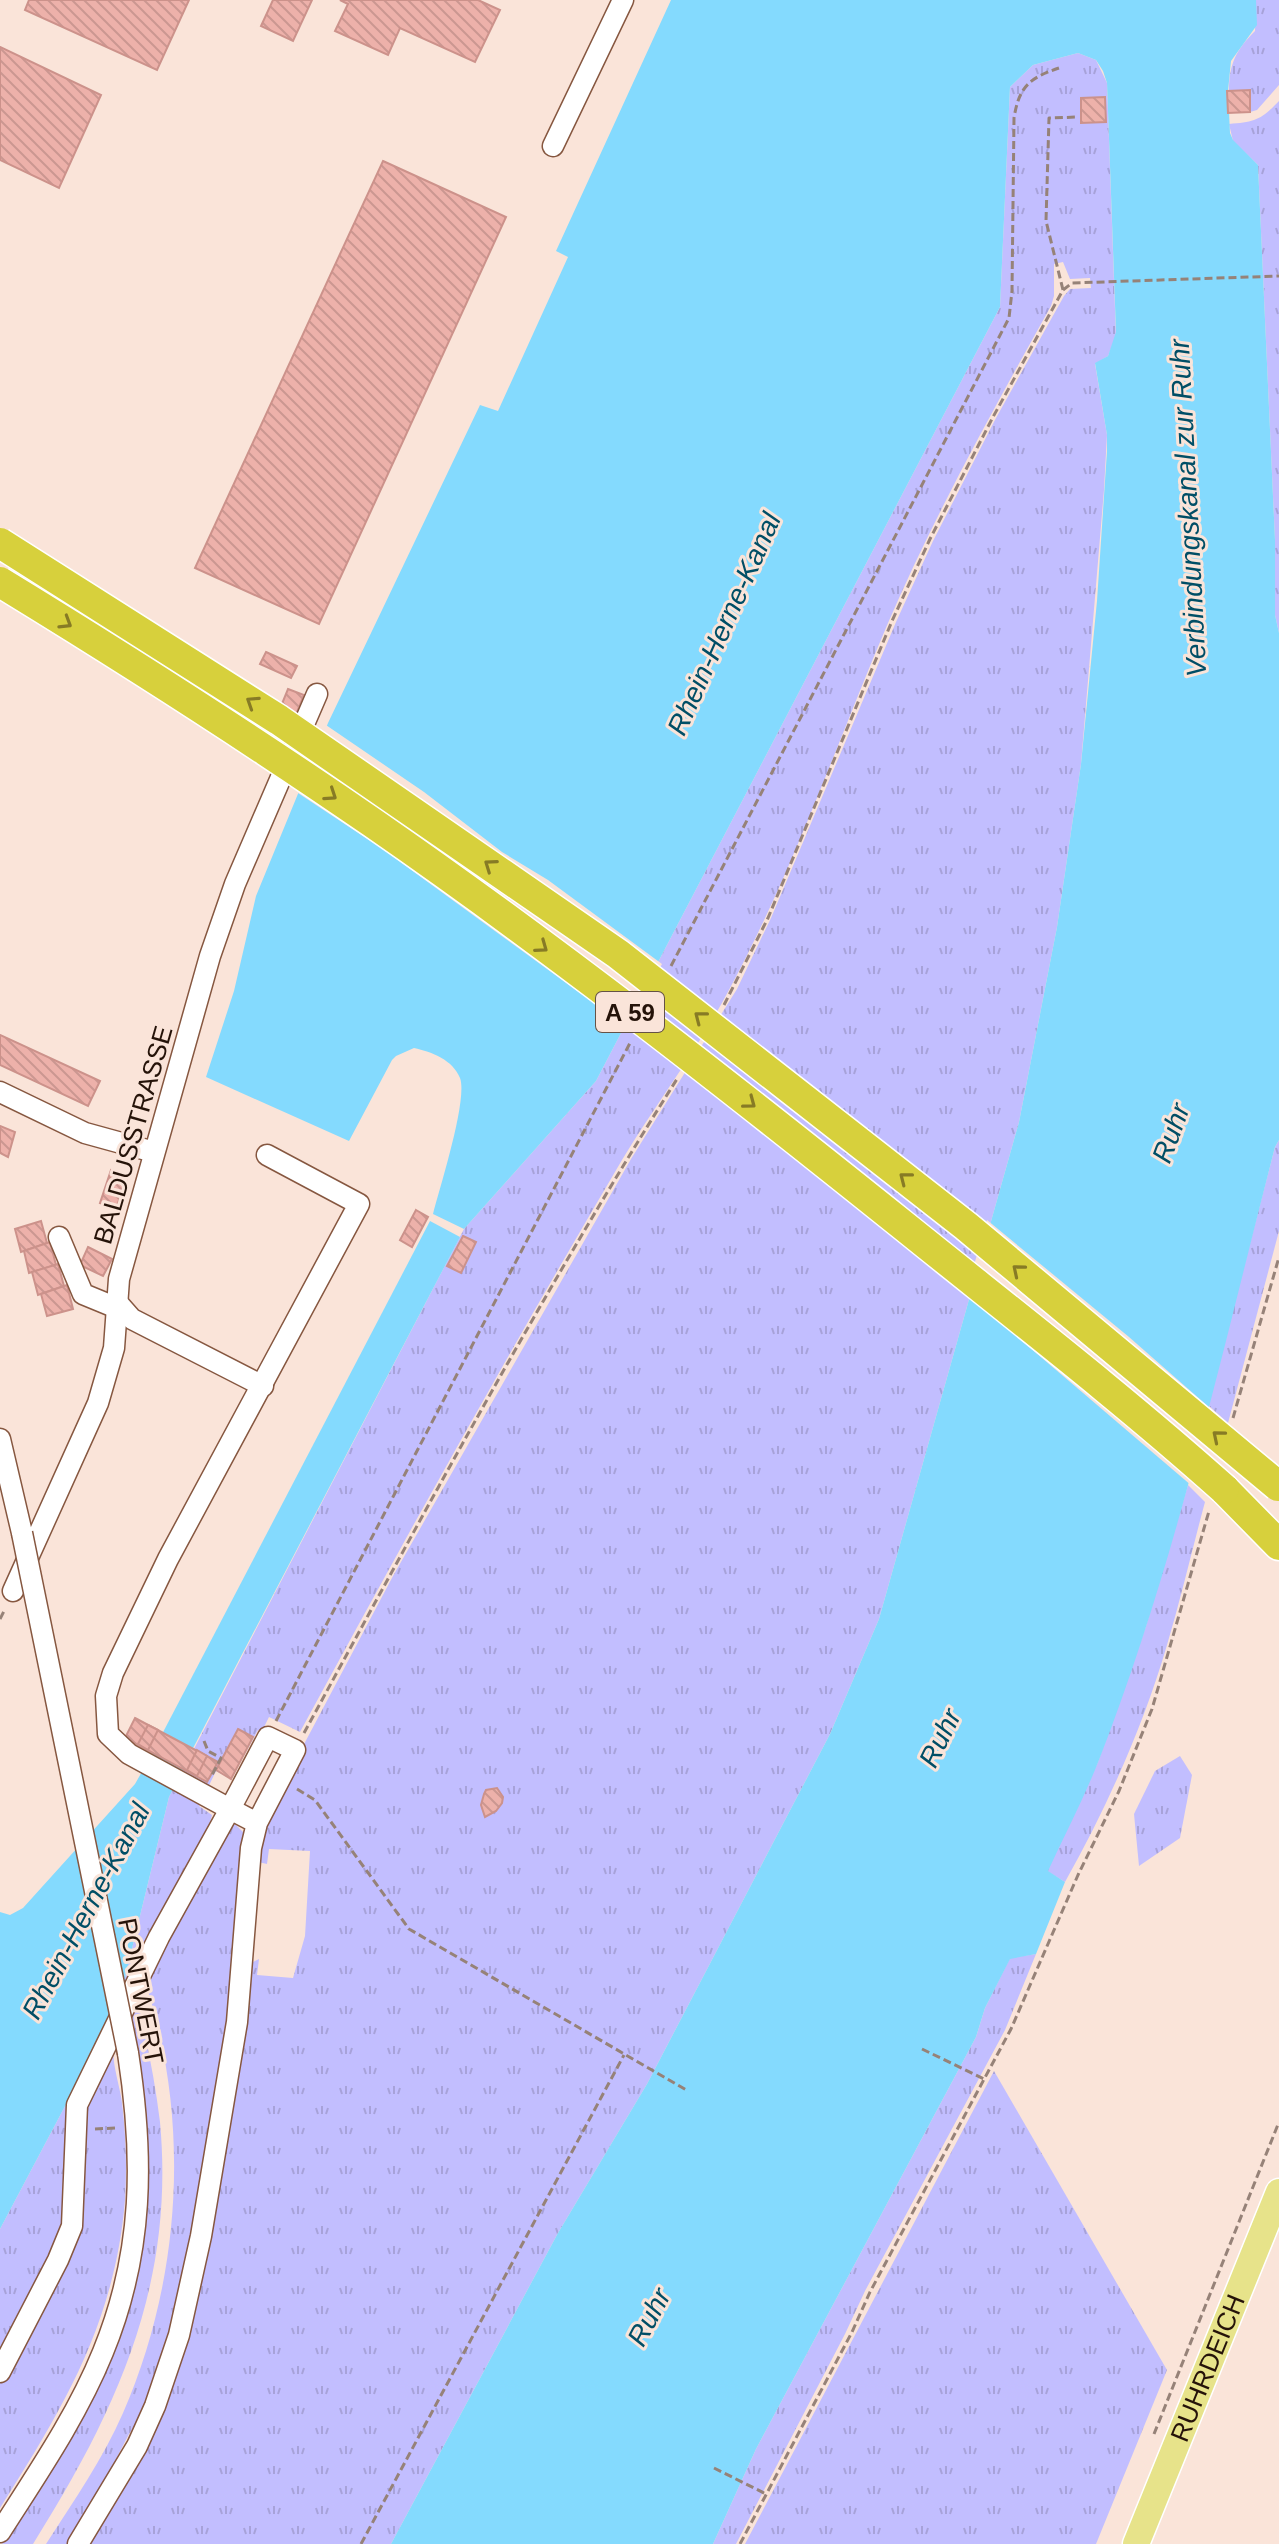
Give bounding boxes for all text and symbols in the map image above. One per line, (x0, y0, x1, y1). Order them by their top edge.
water label: Verbindungskanal zur Ruhr (1164, 337, 1212, 678)
water label: Rhein-Herne-Kanal (661, 508, 787, 740)
one-way arrow (58, 613, 72, 628)
one-way arrow (246, 697, 261, 712)
one-way arrow (323, 785, 337, 800)
one-way arrow (484, 860, 498, 875)
one-way arrow (534, 937, 548, 951)
road number: A 59 (596, 992, 664, 1032)
one-way arrow (694, 1013, 709, 1027)
street label: BALDUSSTRASSE (88, 1023, 178, 1247)
one-way arrow (741, 1094, 756, 1108)
water label: Ruhr (1146, 1098, 1197, 1167)
one-way arrow (900, 1173, 914, 1188)
one-way arrow (1013, 1265, 1027, 1280)
one-way arrow (1213, 1431, 1227, 1446)
water label: Ruhr (913, 1702, 968, 1772)
water label: Rhein-Herne-Kanal (16, 1797, 156, 2024)
street label: PONTWERT (112, 1915, 170, 2067)
water label: Ruhr (621, 2281, 678, 2351)
street label: RUHRDEICH (1164, 2290, 1251, 2446)

